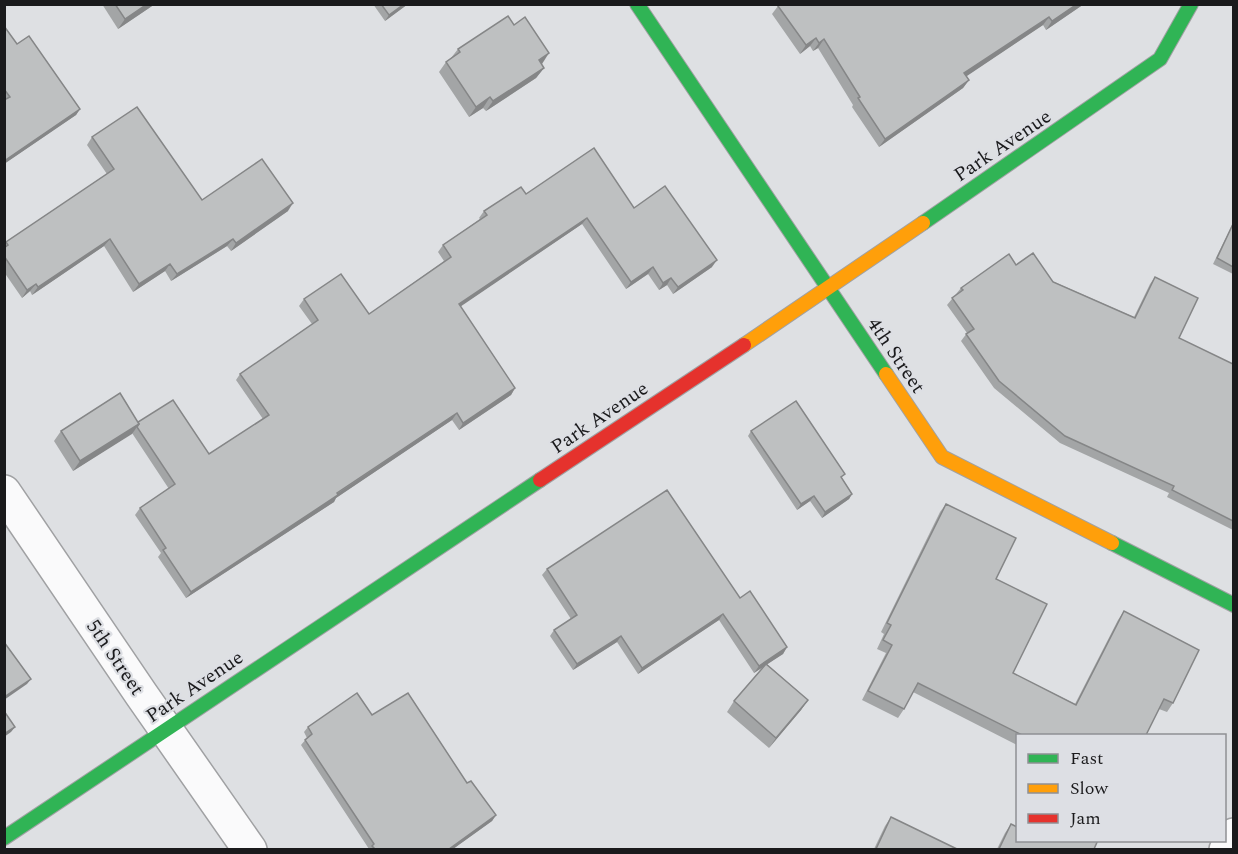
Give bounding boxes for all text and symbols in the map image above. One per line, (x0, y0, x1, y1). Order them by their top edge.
street label: Park Avenue (948, 102, 1057, 190)
street label: 4th Street (860, 311, 933, 400)
street label: Park Avenue (545, 374, 654, 462)
street label: 5th Street (79, 613, 152, 702)
street label: Park Avenue (140, 643, 249, 731)
legend (1016, 734, 1226, 842)
text: Fast (1070, 745, 1103, 772)
text: Slow (1070, 775, 1109, 802)
text: Jam (1070, 805, 1101, 832)

